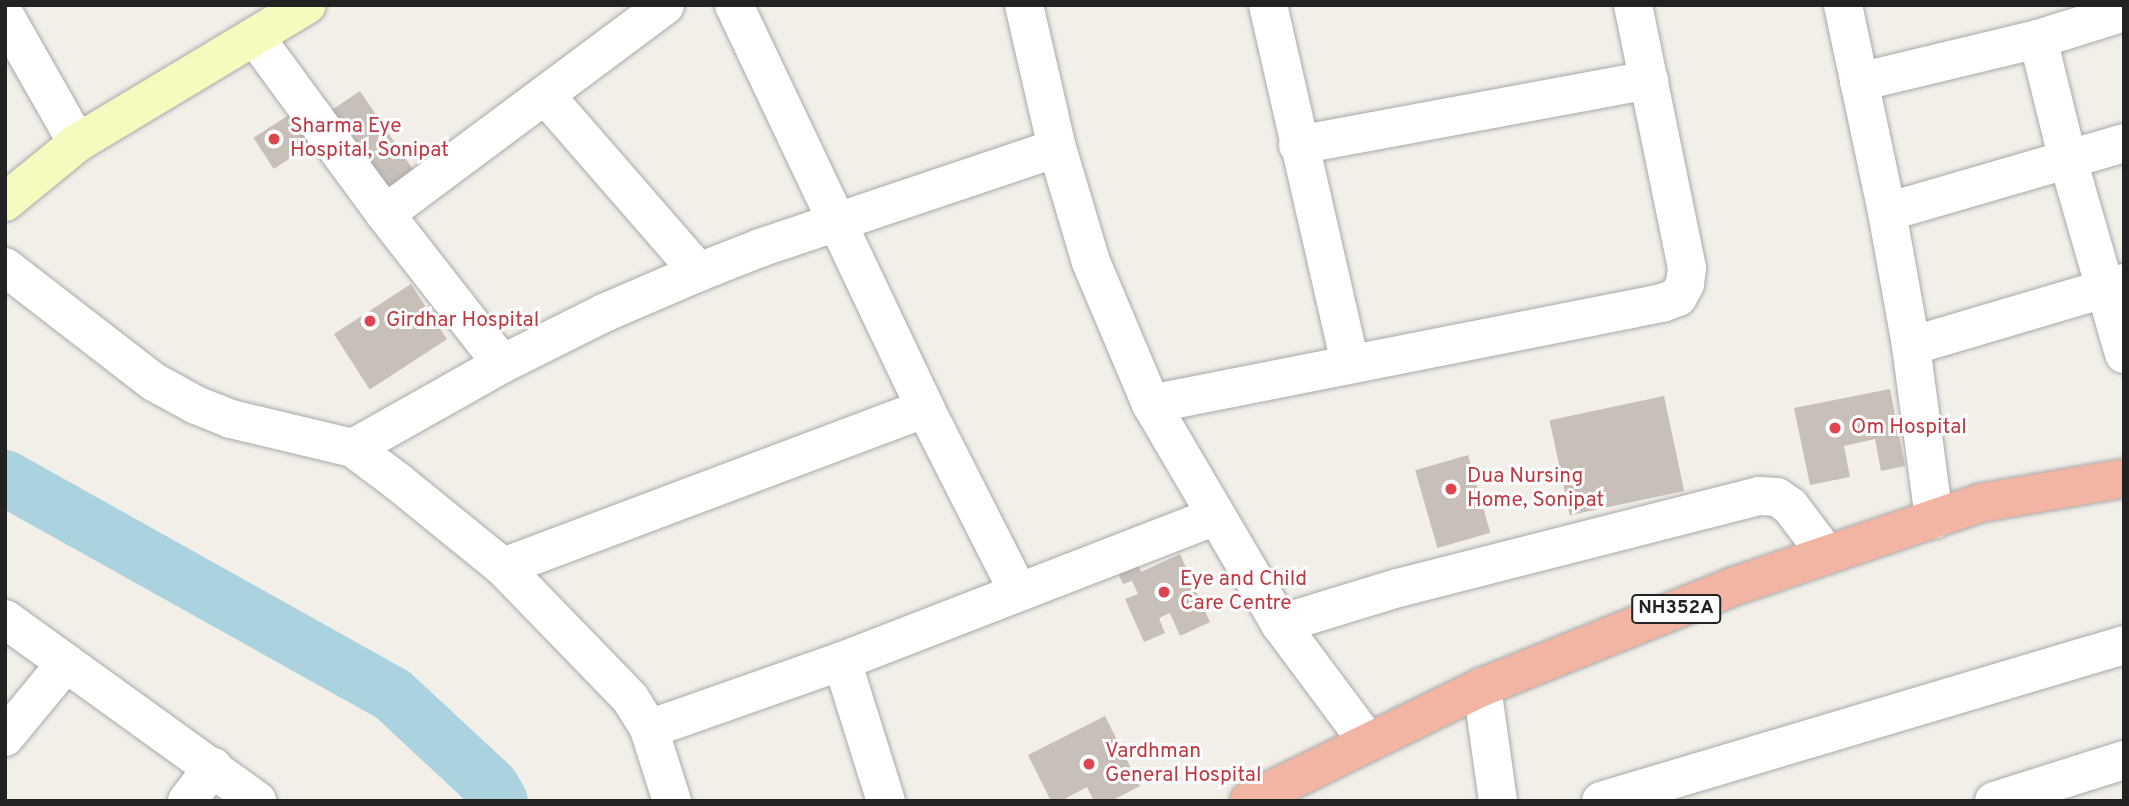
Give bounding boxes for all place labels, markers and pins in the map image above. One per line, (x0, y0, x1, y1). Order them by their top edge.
place label: Sharma Eye Hospital, Sonipat (290, 114, 449, 164)
marker: Sharma Eye Hospital, Sonipat (264, 129, 284, 149)
place label: Girdhar Hospital (386, 308, 539, 334)
marker: Girdhar Hospital (360, 311, 380, 331)
place label: Om Hospital (1851, 415, 1967, 441)
marker: Om Hospital (1825, 418, 1845, 438)
place label: Dua Nursing Home, Sonipat (1467, 464, 1604, 514)
marker: Dua Nursing Home, Sonipat (1441, 479, 1461, 499)
place label: Eye and Child Care Centre (1180, 567, 1307, 617)
marker: Eye and Child Care Centre (1154, 582, 1174, 602)
place label: Vardhman General Hospital (1105, 739, 1261, 789)
marker: Vardhman General Hospital (1079, 754, 1099, 774)

